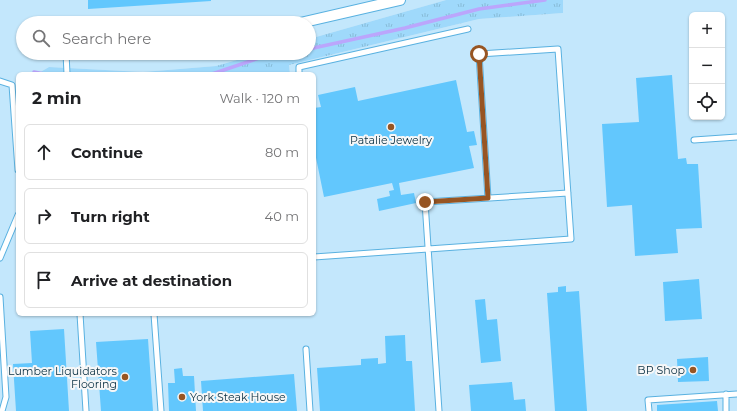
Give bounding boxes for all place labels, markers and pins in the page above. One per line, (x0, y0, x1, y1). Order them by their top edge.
marker: Patalie Jewelry (386, 122, 396, 132)
place label: Patalie Jewelry (350, 133, 432, 147)
place label: BP Shop (637, 363, 685, 377)
place label: Lumber Liquidators Flooring (8, 364, 118, 391)
marker: BP Shop (688, 365, 698, 375)
marker: Lumber Liquidators Flooring (120, 372, 130, 382)
place label: York Steak House (190, 390, 286, 404)
marker: York Steak House (177, 392, 187, 402)

